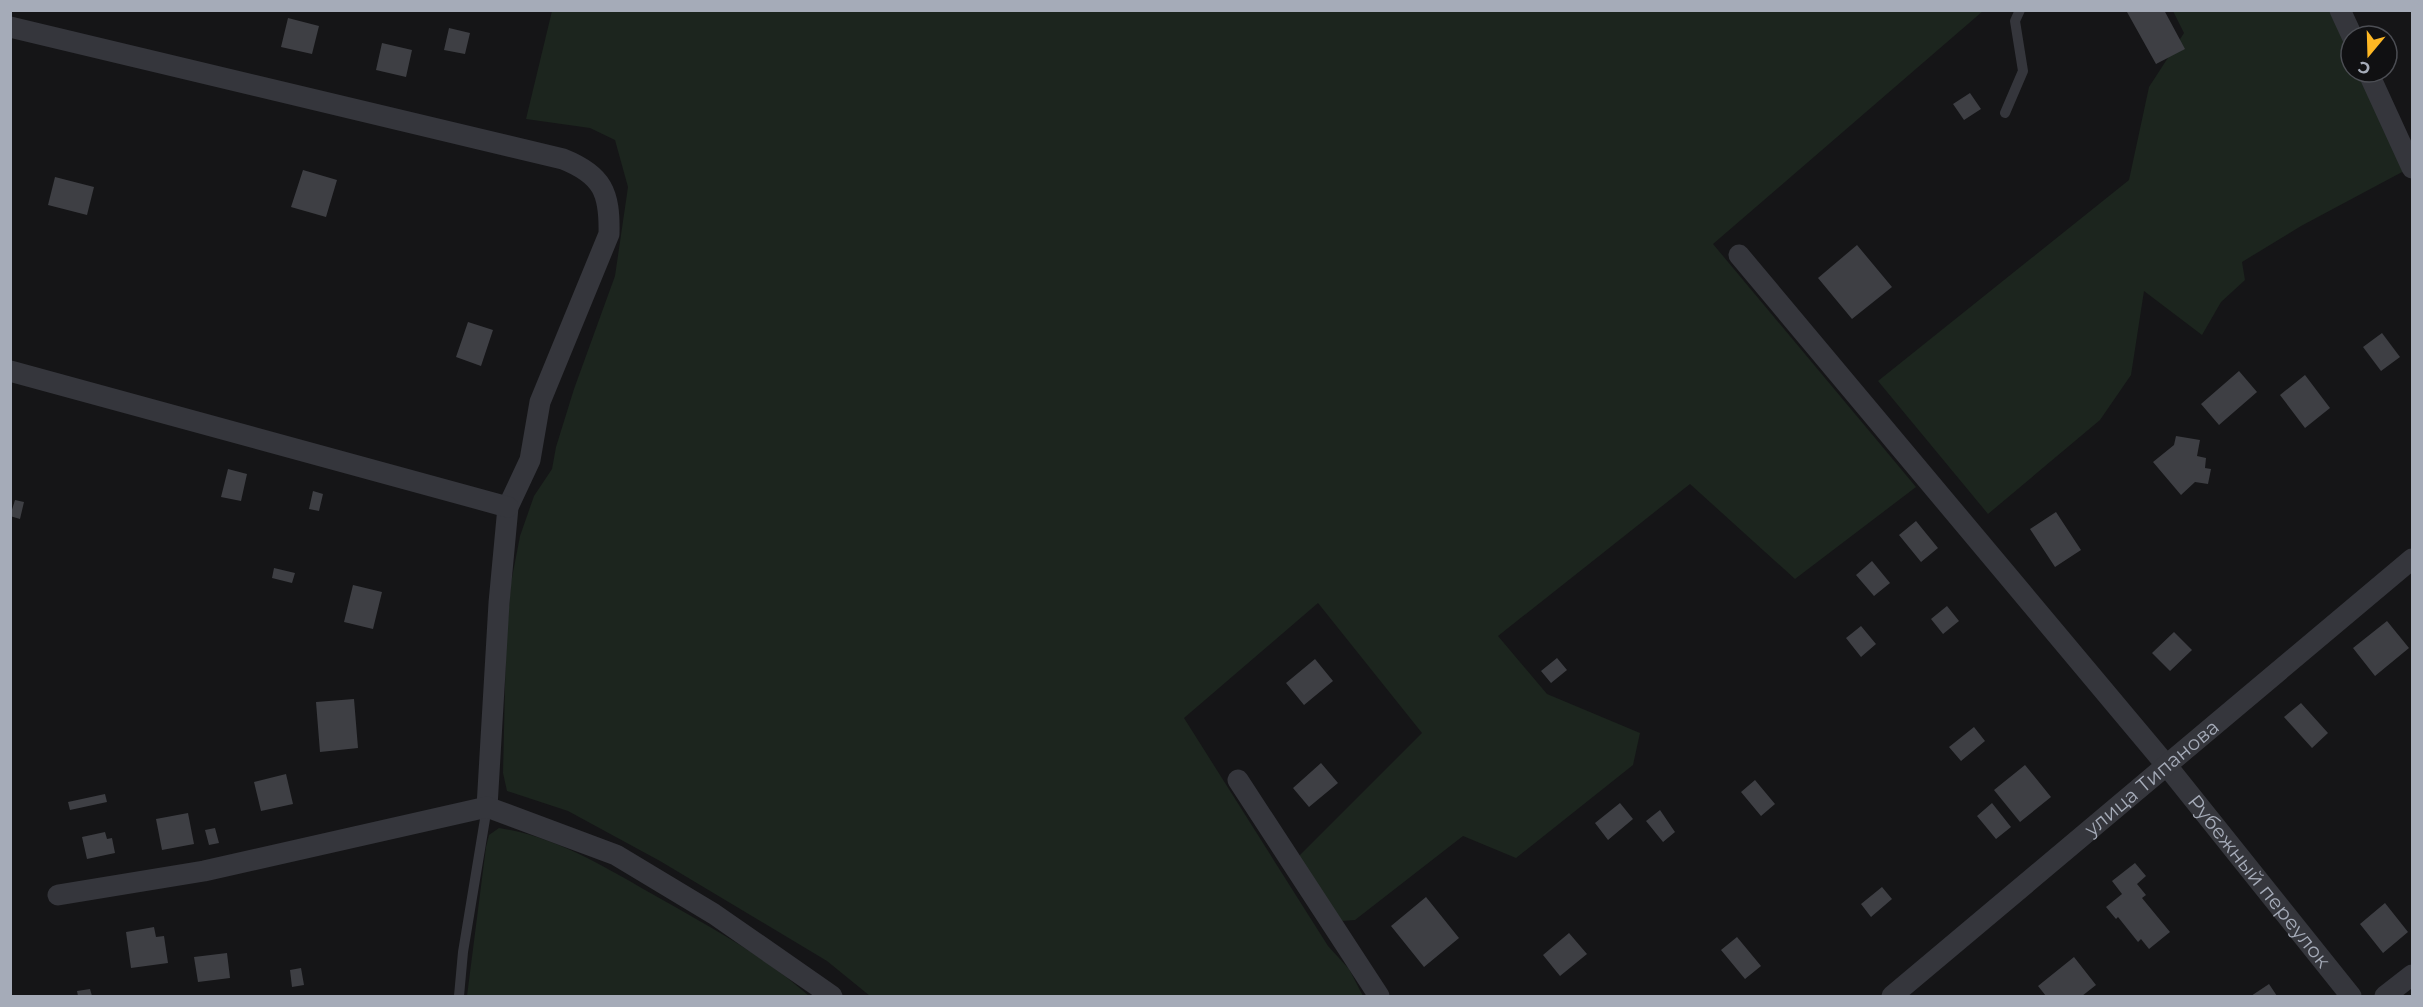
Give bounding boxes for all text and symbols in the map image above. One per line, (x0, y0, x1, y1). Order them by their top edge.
north arrow (2339, 24, 2399, 84)
text: С (2355, 57, 2373, 79)
street label: улица Типанова (2079, 715, 2224, 842)
street label: Рубежный переулок (2183, 790, 2336, 973)

